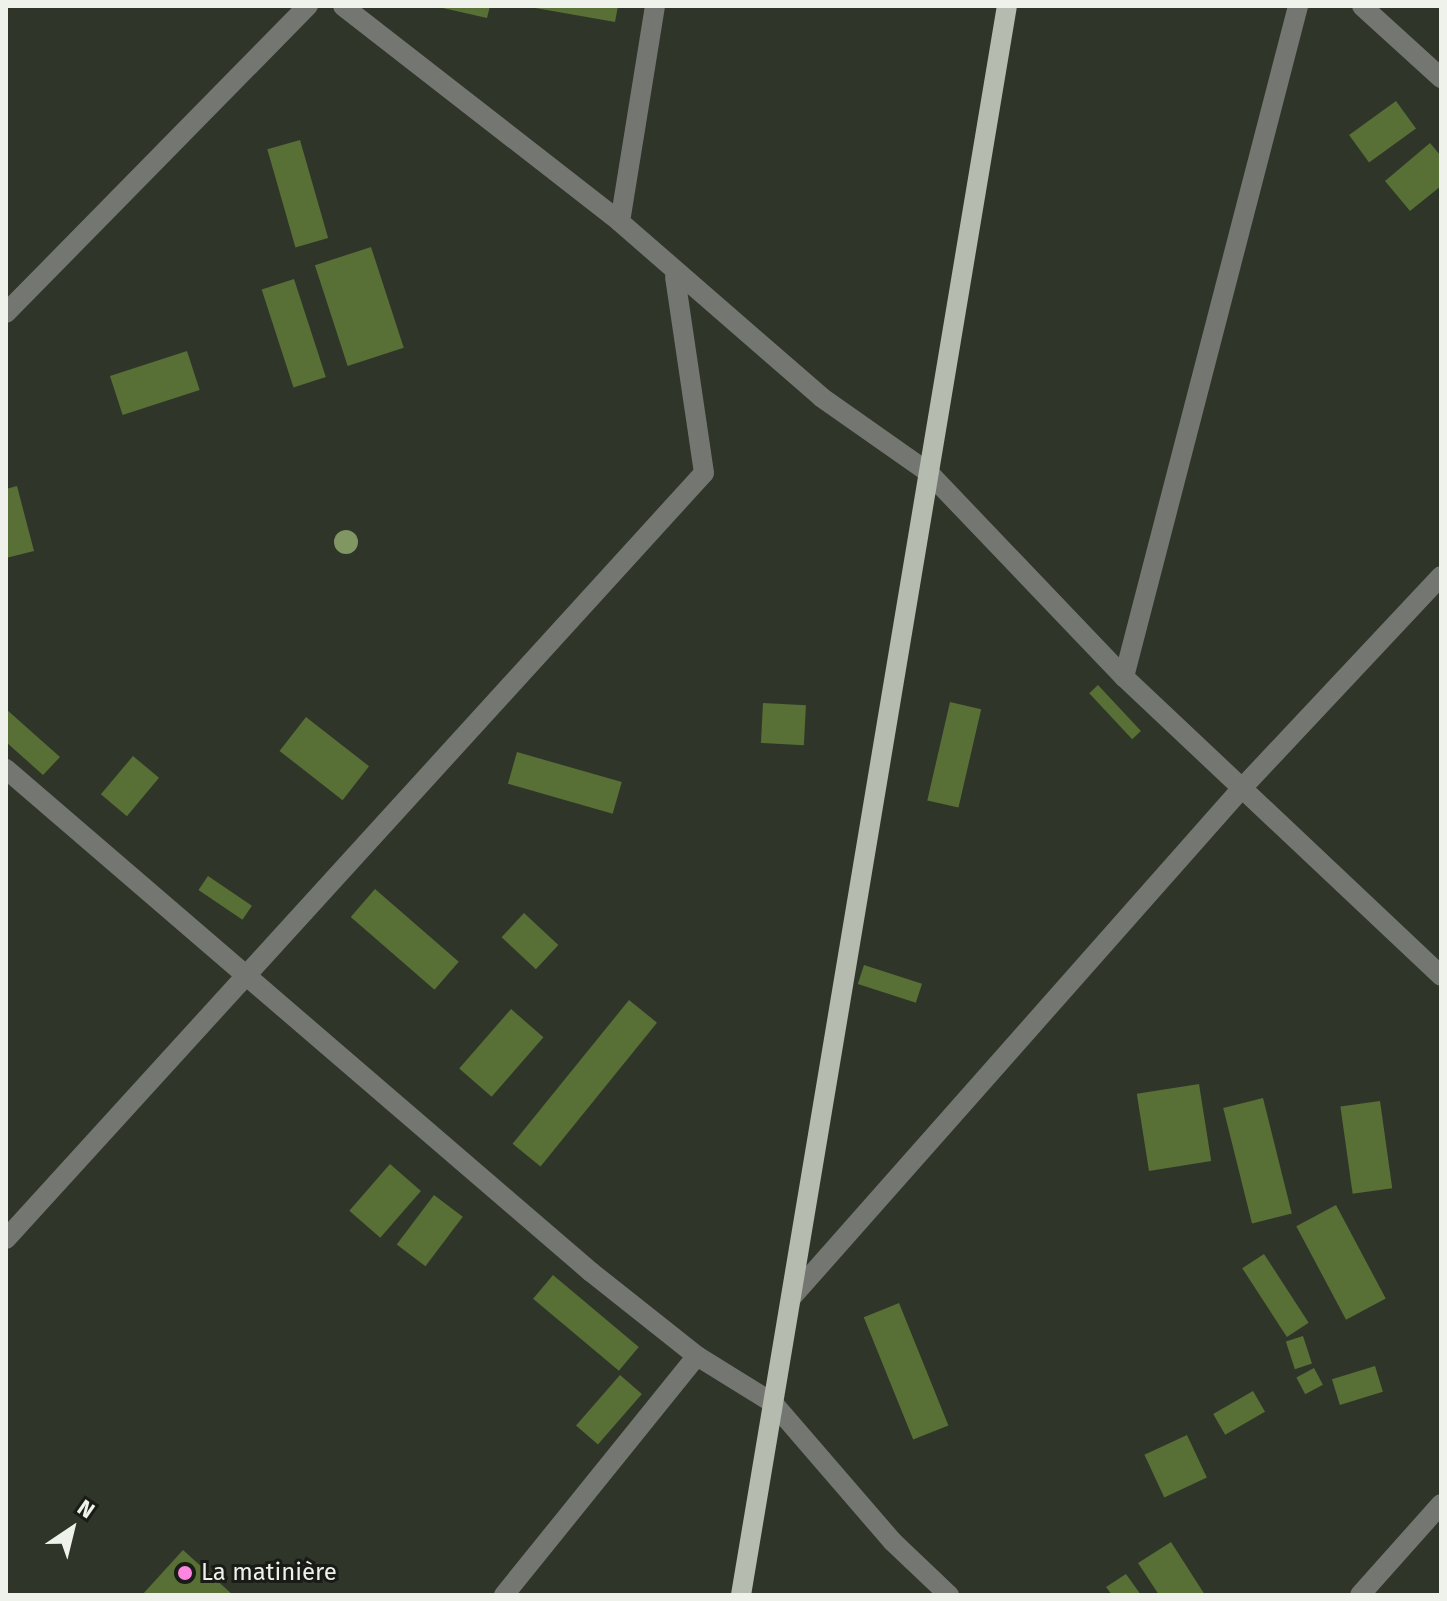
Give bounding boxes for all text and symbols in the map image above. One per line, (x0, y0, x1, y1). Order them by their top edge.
north arrow (32, 1489, 112, 1569)
text: N (72, 1494, 100, 1524)
place label: La matinière (201, 1559, 337, 1587)
marker: La matinière (176, 1564, 194, 1582)

